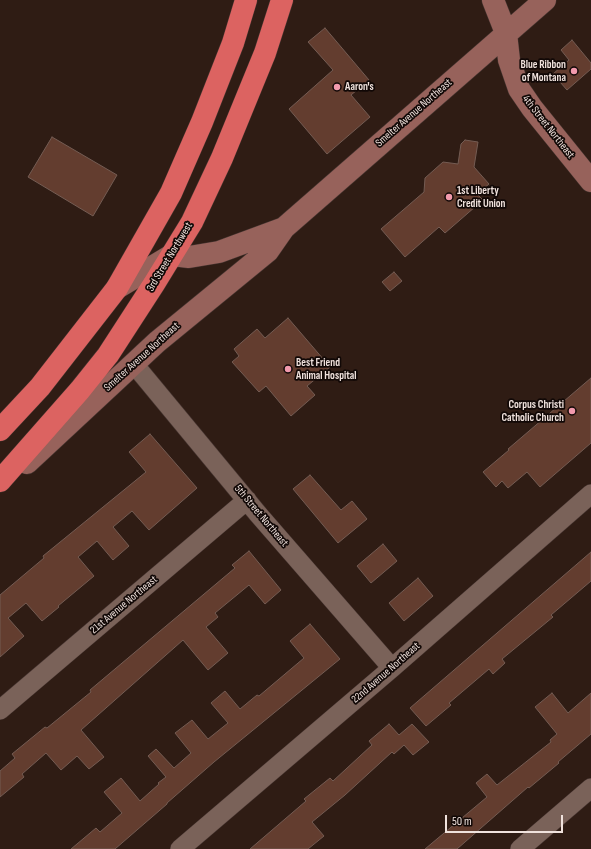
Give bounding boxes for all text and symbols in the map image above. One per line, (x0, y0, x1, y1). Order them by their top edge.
place label: Blue Ribbon of Montana (520, 58, 566, 84)
marker: Blue Ribbon of Montana (569, 66, 579, 76)
street label: Smelter Avenue Northeast (373, 76, 455, 150)
place label: Aaron's (345, 80, 374, 94)
marker: Aaron's (332, 82, 342, 92)
street label: 4th Street Northeast (519, 93, 577, 161)
place label: 1st Liberty Credit Union (457, 184, 506, 210)
marker: 1st Liberty Credit Union (444, 192, 454, 202)
street label: 3rd Street Northwest (144, 220, 196, 294)
street label: Smelter Avenue Northeast (102, 320, 182, 394)
place label: Best Friend Animal Hospital (296, 356, 356, 382)
marker: Best Friend Animal Hospital (283, 364, 293, 374)
place label: Corpus Christi Catholic Church (502, 398, 564, 424)
marker: Corpus Christi Catholic Church (567, 406, 577, 416)
street label: 5th Street Northeast (231, 482, 291, 550)
street label: 21st Avenue Northeast (88, 573, 160, 637)
street label: 22nd Avenue Northeast (349, 640, 423, 706)
scale bar (447, 807, 565, 833)
text: 50 m (452, 814, 472, 829)

